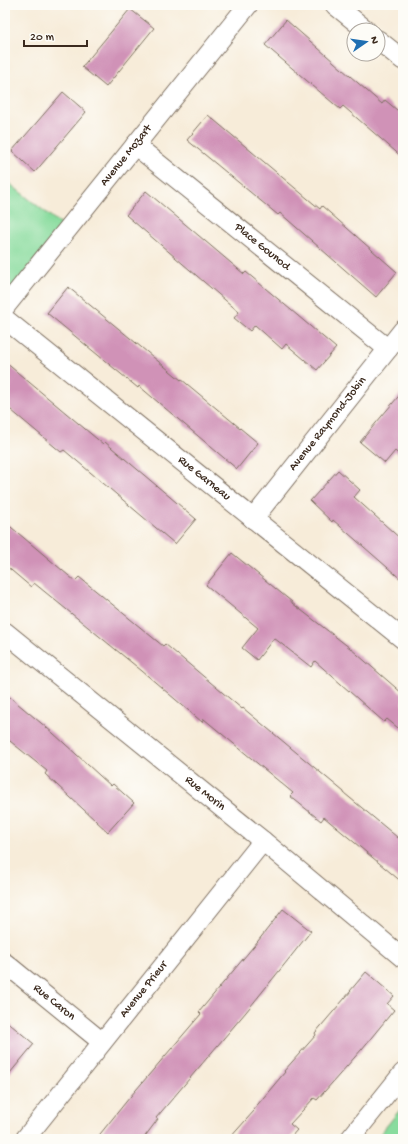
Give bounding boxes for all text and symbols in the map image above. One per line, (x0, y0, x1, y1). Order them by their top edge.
scale bar (24, 22, 87, 48)
north arrow (346, 22, 386, 62)
text: 20 m (30, 31, 55, 45)
text: N (367, 35, 380, 45)
street label: Avenue Mozart (98, 122, 156, 189)
street label: Place Gounod (230, 220, 293, 275)
street label: Avenue Raymond-Jobin (287, 374, 370, 474)
street label: Rue Garneau (175, 453, 233, 504)
street label: Rue Morin (182, 773, 228, 815)
street label: Avenue Prieur (117, 957, 172, 1021)
street label: Rue Caron (30, 981, 78, 1024)

